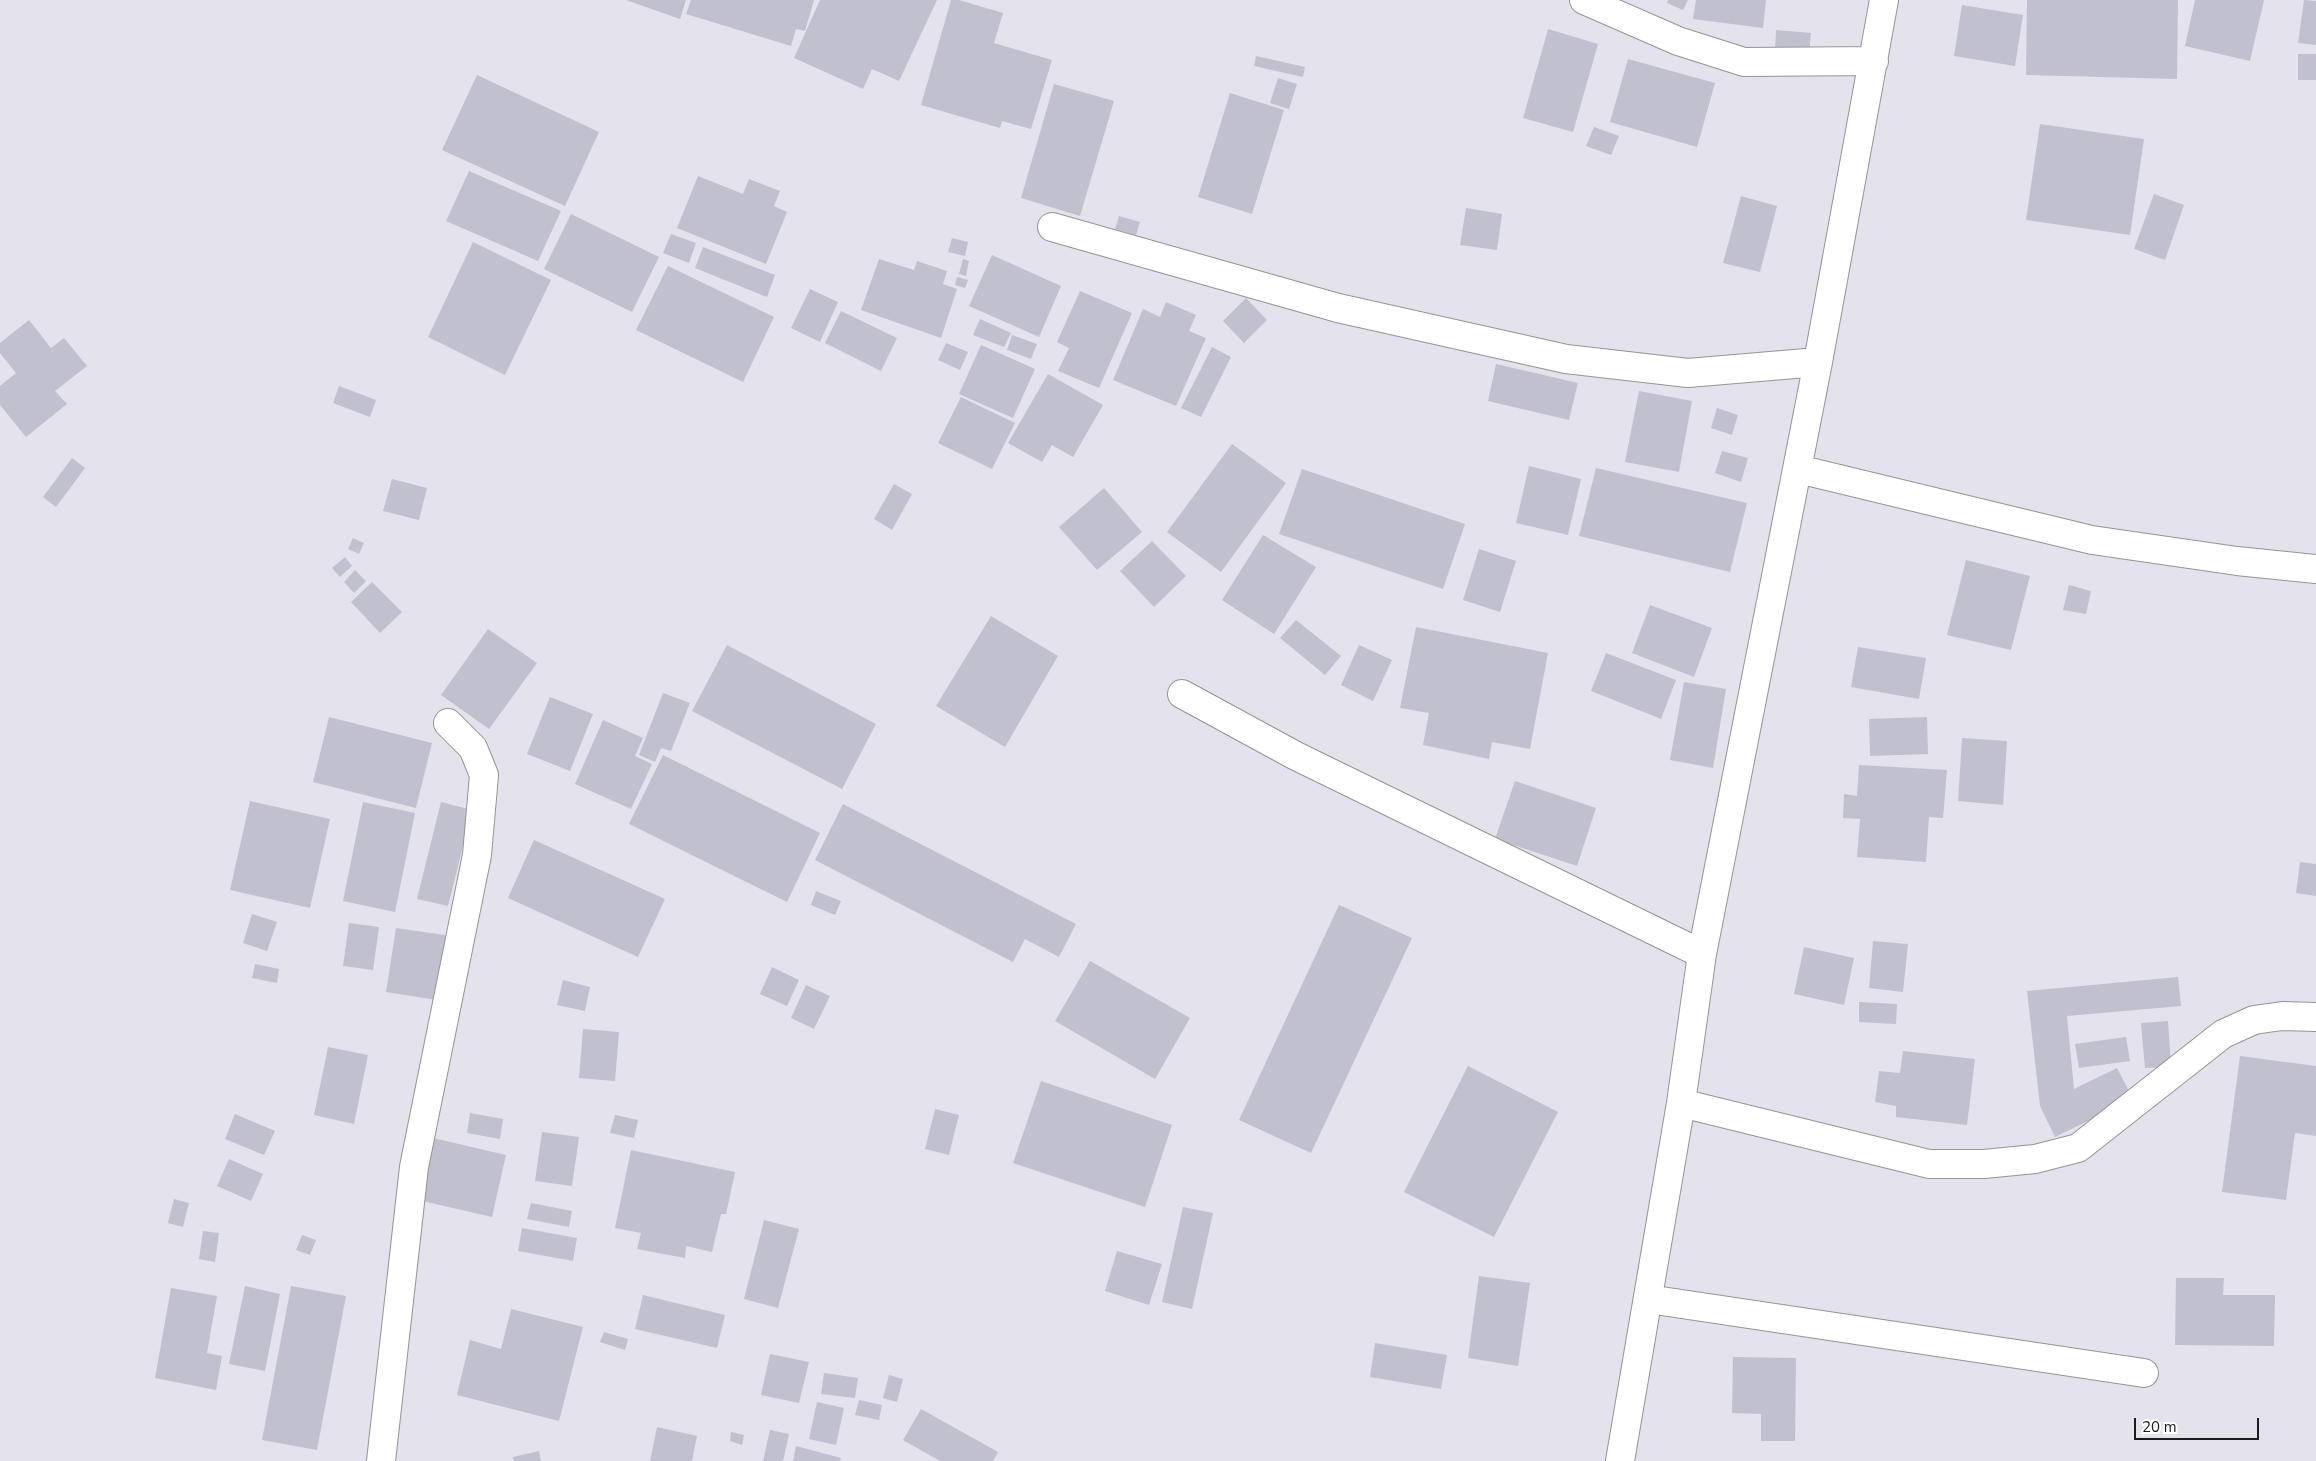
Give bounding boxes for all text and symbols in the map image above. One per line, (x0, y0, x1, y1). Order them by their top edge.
scale bar (2136, 1408, 2261, 1440)
text: 20 m (2142, 1417, 2177, 1437)

